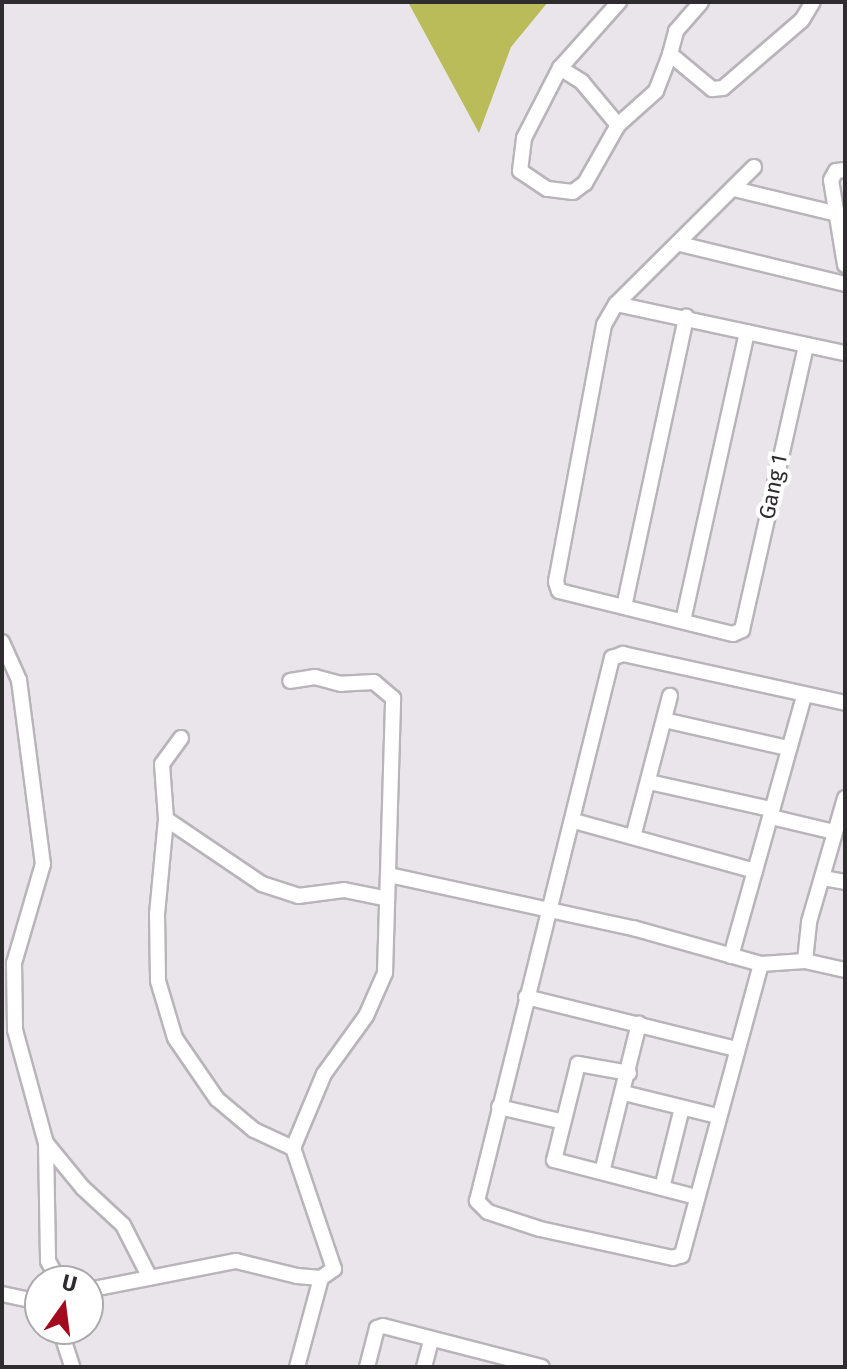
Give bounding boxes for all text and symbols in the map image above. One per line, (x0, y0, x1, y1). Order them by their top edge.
street label: Gang 1 (753, 452, 793, 522)
north arrow (24, 1265, 104, 1345)
text: U (59, 1268, 80, 1298)

